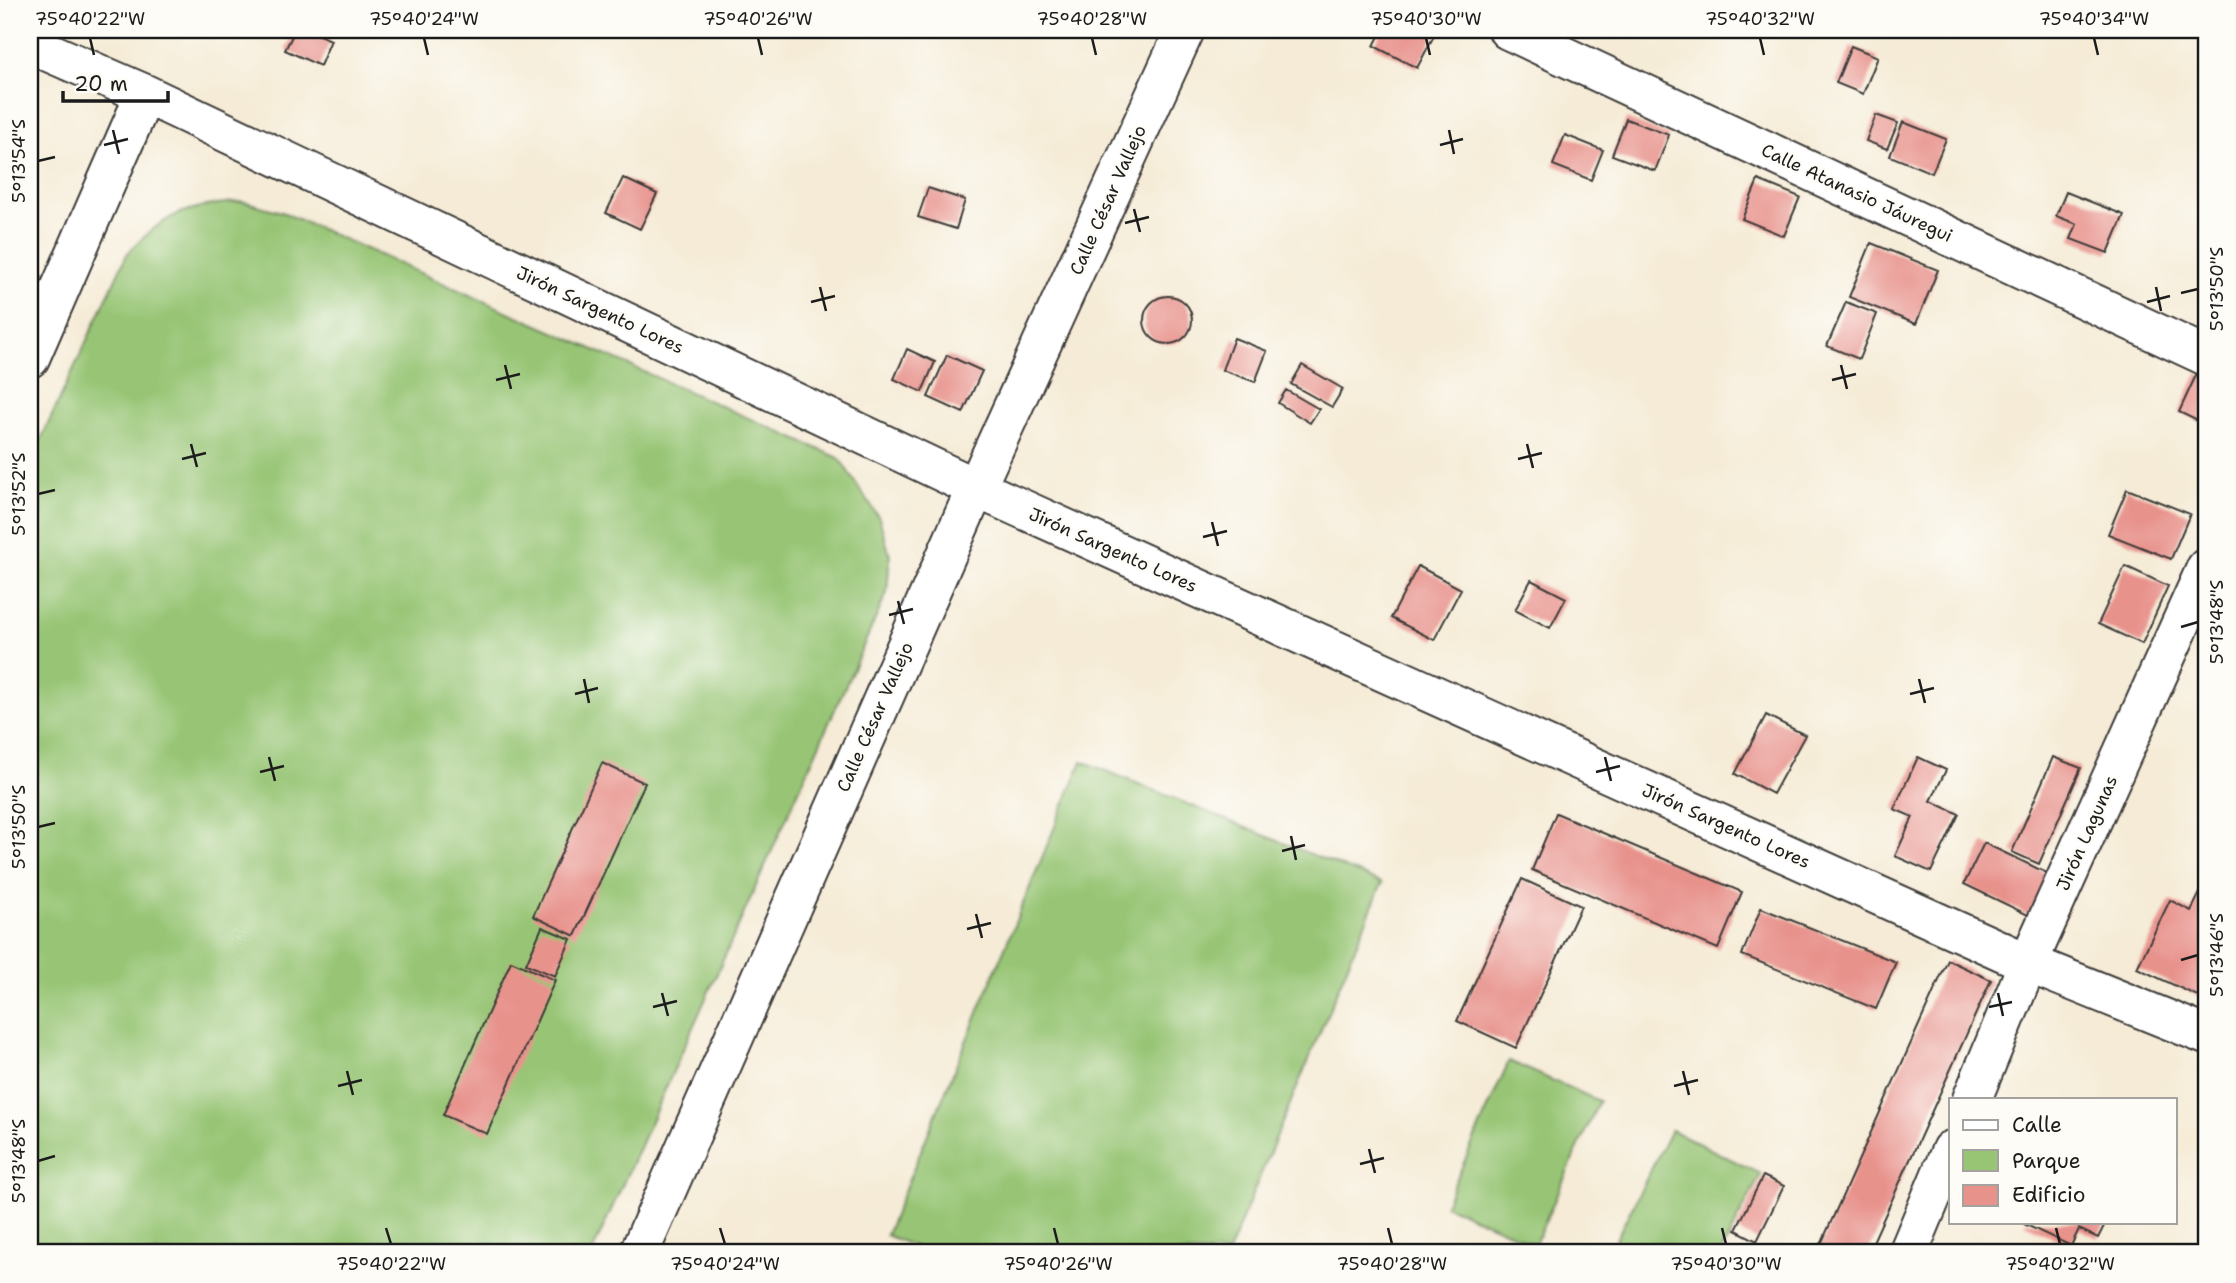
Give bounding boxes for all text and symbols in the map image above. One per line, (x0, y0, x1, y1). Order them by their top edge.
text: 75°40'22"W (35, 7, 145, 31)
text: 75°40'24"W (369, 7, 479, 31)
text: 75°40'26"W (703, 7, 813, 31)
text: 75°40'28"W (1037, 7, 1147, 31)
text: 75°40'30"W (1370, 7, 1482, 31)
text: 75°40'32"W (1705, 7, 1815, 31)
text: 75°40'34"W (2039, 7, 2149, 31)
scale bar (63, 60, 168, 104)
text: 20 m (74, 70, 128, 98)
text: 5°13'54"S (7, 119, 31, 203)
street label: Calle César Vallejo (1064, 121, 1152, 279)
street label: Calle Atanasio Jáuregui (1757, 138, 1957, 248)
text: 5°13'50"S (2205, 247, 2229, 331)
street label: Jirón Sargento Lores (512, 261, 688, 359)
text: 5°13'52"S (7, 452, 31, 536)
street label: Jirón Sargento Lores (1025, 502, 1201, 598)
text: 5°13'48"S (2205, 580, 2229, 664)
street label: Calle César Vallejo (831, 638, 919, 796)
street label: Jirón Lagunas (2051, 772, 2123, 894)
street label: Jirón Sargento Lores (1638, 778, 1814, 874)
text: 5°13'50"S (7, 785, 31, 869)
text: 5°13'46"S (2205, 913, 2229, 997)
legend (1949, 1098, 2176, 1224)
text: Calle (2012, 1111, 2062, 1139)
text: 5°13'48"S (7, 1119, 31, 1203)
text: Parque (2012, 1147, 2081, 1175)
text: Edificio (2012, 1181, 2085, 1209)
text: 75°40'22"W (336, 1252, 446, 1276)
text: 75°40'24"W (670, 1252, 780, 1276)
text: 75°40'26"W (1003, 1252, 1113, 1276)
text: 75°40'28"W (1337, 1252, 1447, 1276)
text: 75°40'30"W (1670, 1252, 1782, 1276)
text: 75°40'32"W (2005, 1252, 2115, 1276)

